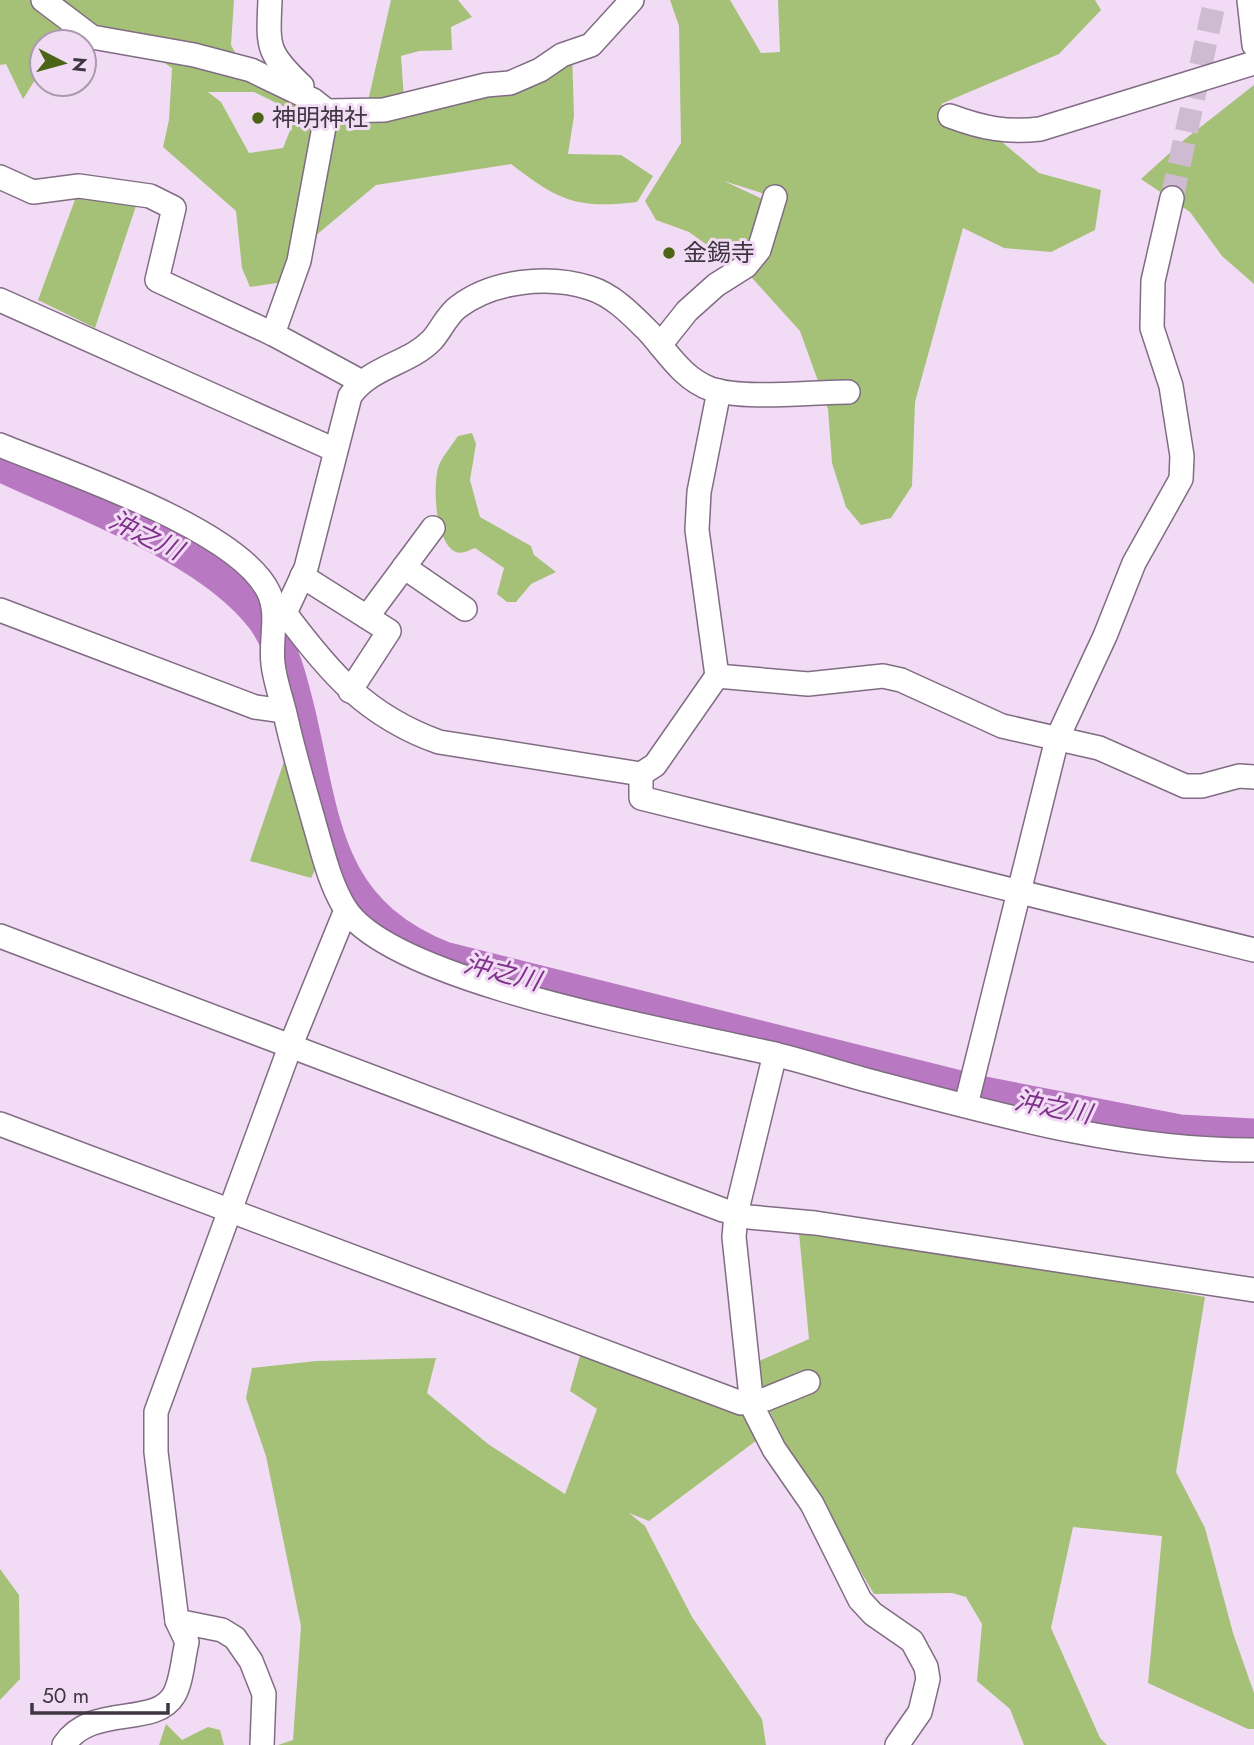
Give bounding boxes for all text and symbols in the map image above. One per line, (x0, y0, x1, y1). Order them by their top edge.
north arrow (28, 28, 98, 98)
text: N (65, 56, 94, 74)
place label: 神明神社 (272, 100, 368, 135)
marker: 神明神社 (250, 110, 266, 126)
place label: 金錫寺 (683, 235, 755, 270)
marker: 金錫寺 (661, 245, 677, 261)
water label: 沖之川 (103, 501, 192, 570)
water label: 沖之川 (460, 944, 547, 1001)
water label: 沖之川 (1011, 1081, 1098, 1134)
scale bar (32, 1672, 168, 1716)
text: 50 m (42, 1681, 89, 1711)

